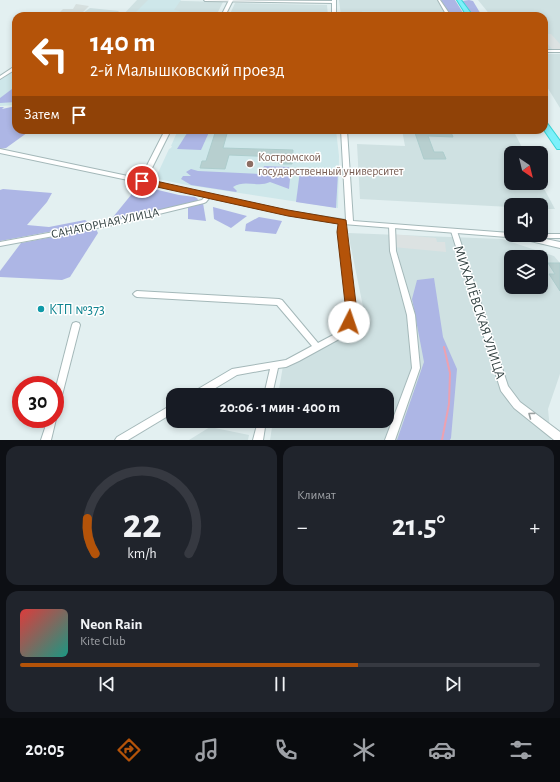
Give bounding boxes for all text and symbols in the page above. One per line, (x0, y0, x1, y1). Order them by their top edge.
icon: left (24, 28, 76, 80)
text: 140 m (90, 29, 156, 57)
text: 2-й Малышковский проезд (90, 62, 285, 80)
icon: arrive (68, 104, 90, 126)
text: Затем (24, 107, 60, 122)
north arrow (504, 146, 548, 190)
map controls (504, 146, 548, 294)
place label: Костромской государственный университет (258, 151, 404, 178)
marker: Костромской государственный университет (245, 159, 255, 169)
pin (125, 164, 159, 198)
icon: arrive (131, 170, 153, 192)
button: sound (504, 198, 548, 242)
street label: САНАТОРНАЯ УЛИЦА (50, 206, 160, 240)
street label: МИХАЛЁВСКАЯ УЛИЦА (451, 243, 509, 381)
button: layers (504, 250, 548, 294)
position arrow (328, 301, 370, 343)
place label: КТП №373 (49, 303, 105, 317)
marker: КТП №373 (36, 304, 46, 314)
speed limit sign: 30 (12, 376, 64, 428)
text: 20:06 · 1 мин · 400 m (220, 400, 340, 415)
one-way arrow (528, 413, 535, 420)
text: Климат (297, 489, 336, 502)
text: 22 (122, 503, 161, 544)
text: 21.5° (392, 511, 445, 541)
text: − (297, 516, 308, 538)
text: + (529, 516, 540, 538)
text: km/h (127, 546, 156, 560)
text: Neon Rain (80, 617, 142, 632)
text: Kite Club (80, 635, 126, 648)
icon: previous (96, 673, 118, 695)
icon: pause (269, 673, 291, 695)
icon: next (442, 673, 464, 695)
icon: directions (115, 736, 143, 764)
icon: music (193, 736, 221, 764)
icon: phone (272, 736, 300, 764)
icon: climate (350, 736, 378, 764)
icon: car (428, 736, 456, 764)
icon: filters (507, 736, 535, 764)
text: 20:05 (25, 741, 64, 759)

